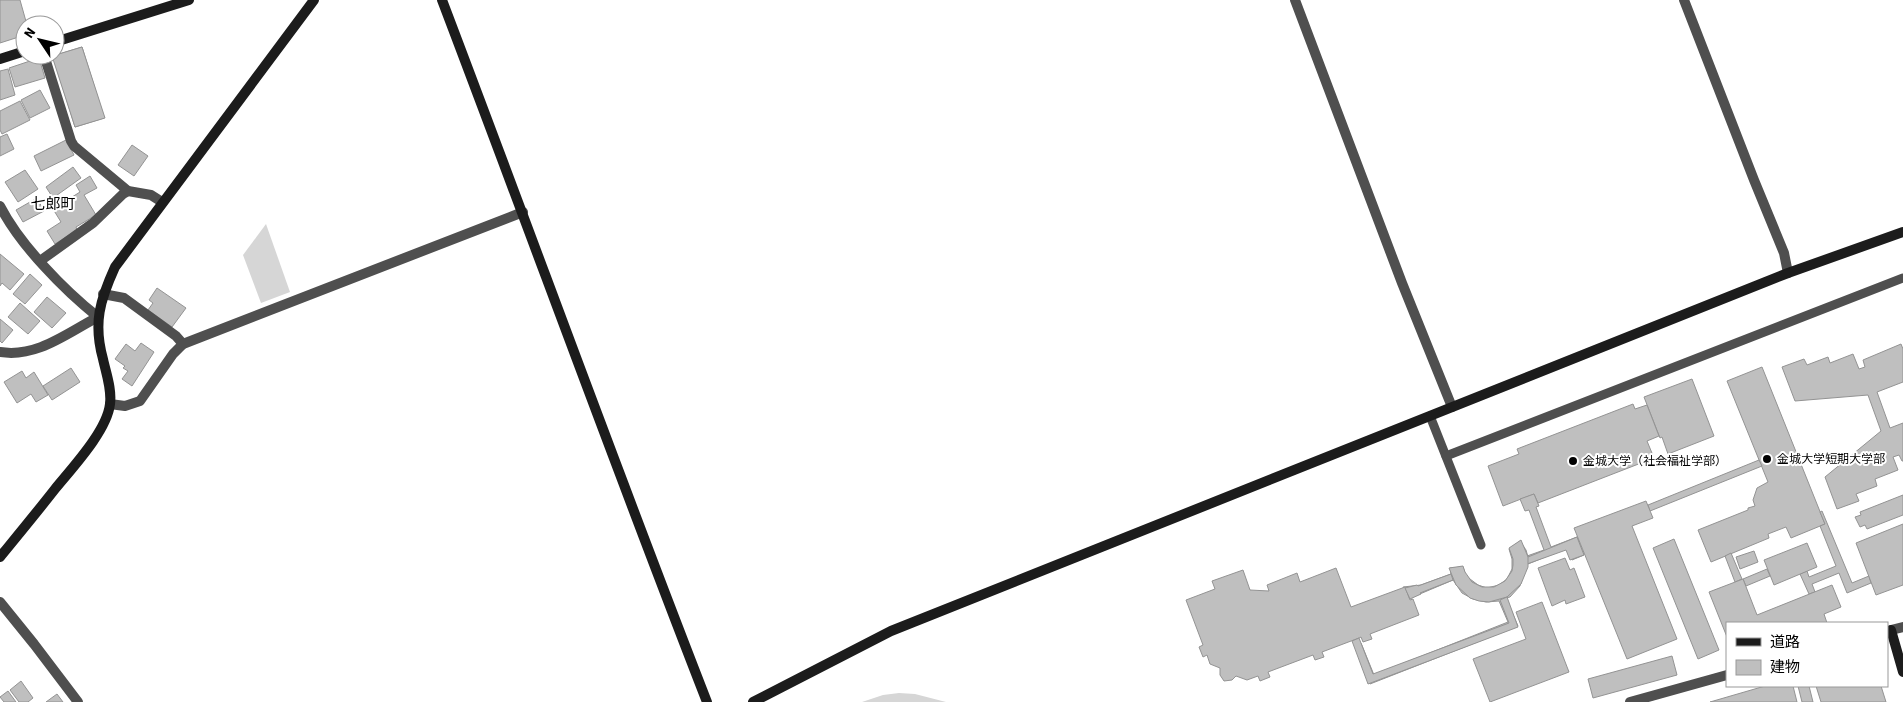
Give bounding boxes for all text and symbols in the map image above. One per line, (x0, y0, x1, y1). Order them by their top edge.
north arrow (15, 15, 65, 65)
text: N (19, 24, 41, 43)
district label: 七郎町 (30, 194, 76, 215)
place label: 金城大学短期大学部 (1777, 451, 1885, 468)
place label: 金城大学（社会福祉学部） (1583, 453, 1727, 470)
marker: 金城大学短期大学部 (1761, 453, 1773, 465)
marker: 金城大学（社会福祉学部） (1567, 455, 1579, 467)
legend (1726, 622, 1888, 687)
text: 道路 (1770, 632, 1800, 653)
text: 建物 (1770, 657, 1800, 678)

